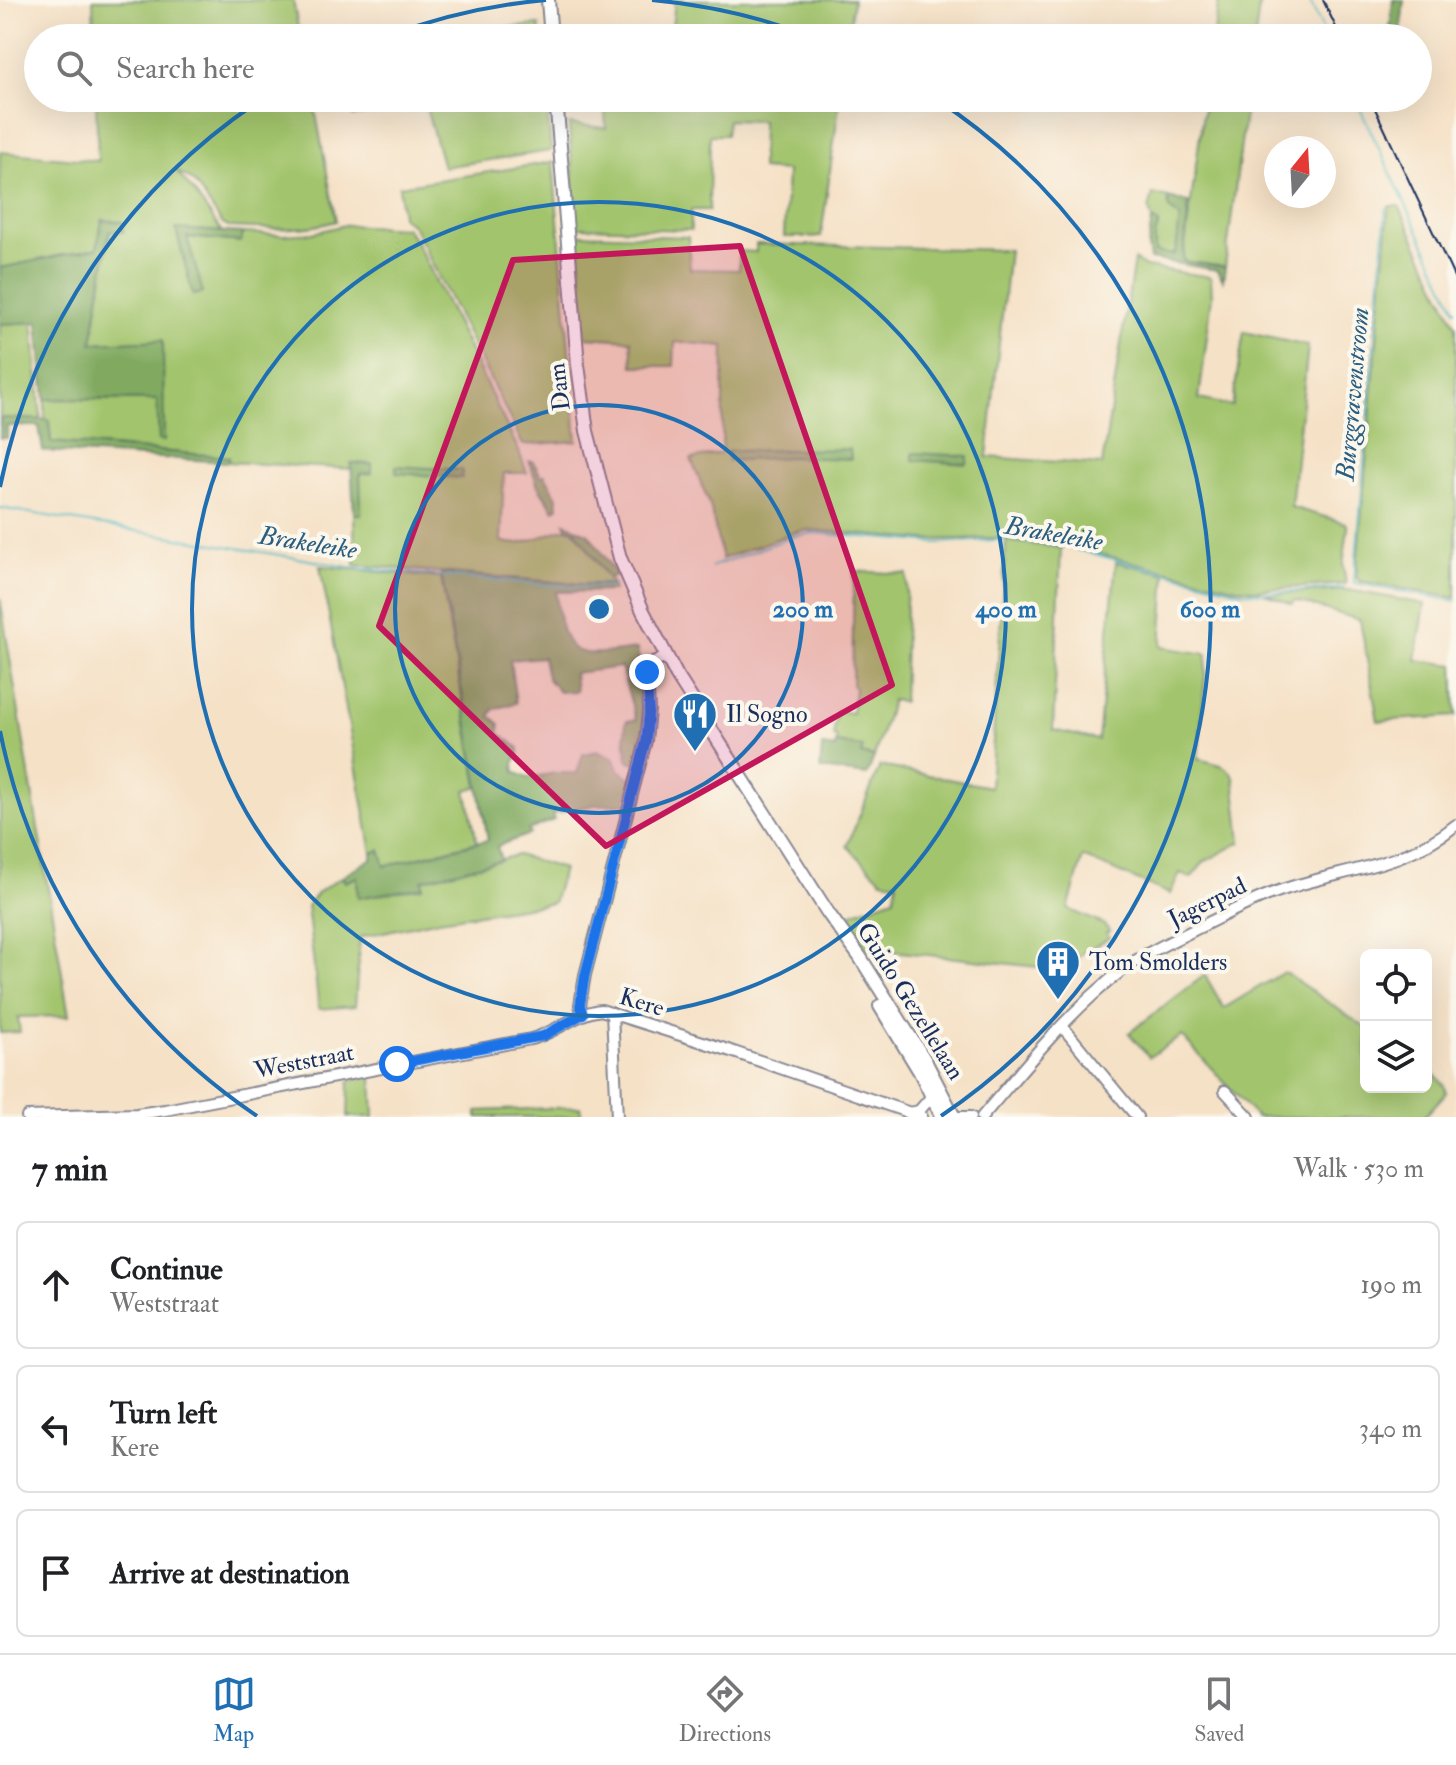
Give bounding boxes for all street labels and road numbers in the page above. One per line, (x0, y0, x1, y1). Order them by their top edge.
street label: Dam (541, 361, 578, 413)
street label: Jagerpad (1162, 870, 1252, 935)
street label: Guido Gezellelaan (850, 917, 971, 1086)
street label: Kere (616, 981, 668, 1024)
street label: Weststraat (251, 1037, 357, 1087)

